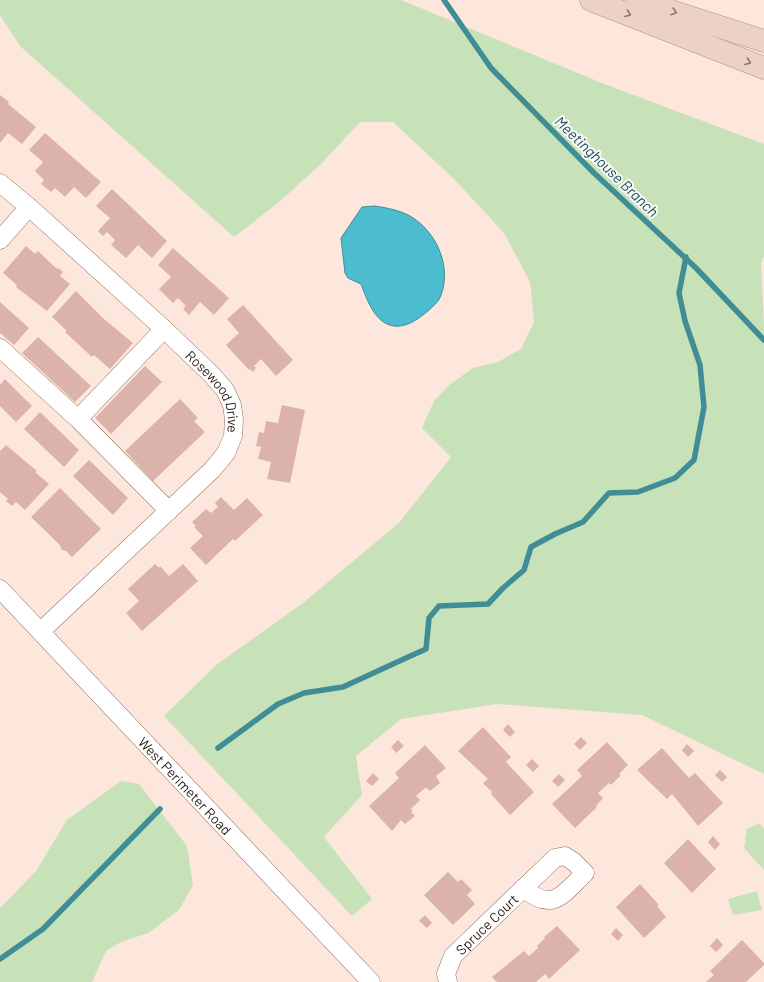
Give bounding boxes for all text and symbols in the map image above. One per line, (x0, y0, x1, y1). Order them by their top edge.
one-way arrow (671, 7, 678, 16)
one-way arrow (624, 9, 631, 17)
one-way arrow (745, 57, 752, 65)
water label: Meetinghouse Branch (552, 112, 663, 220)
street label: Rosewood Drive (183, 346, 242, 433)
street label: West Perimeter Road (135, 733, 235, 838)
street label: Spruce Court (452, 890, 521, 958)

